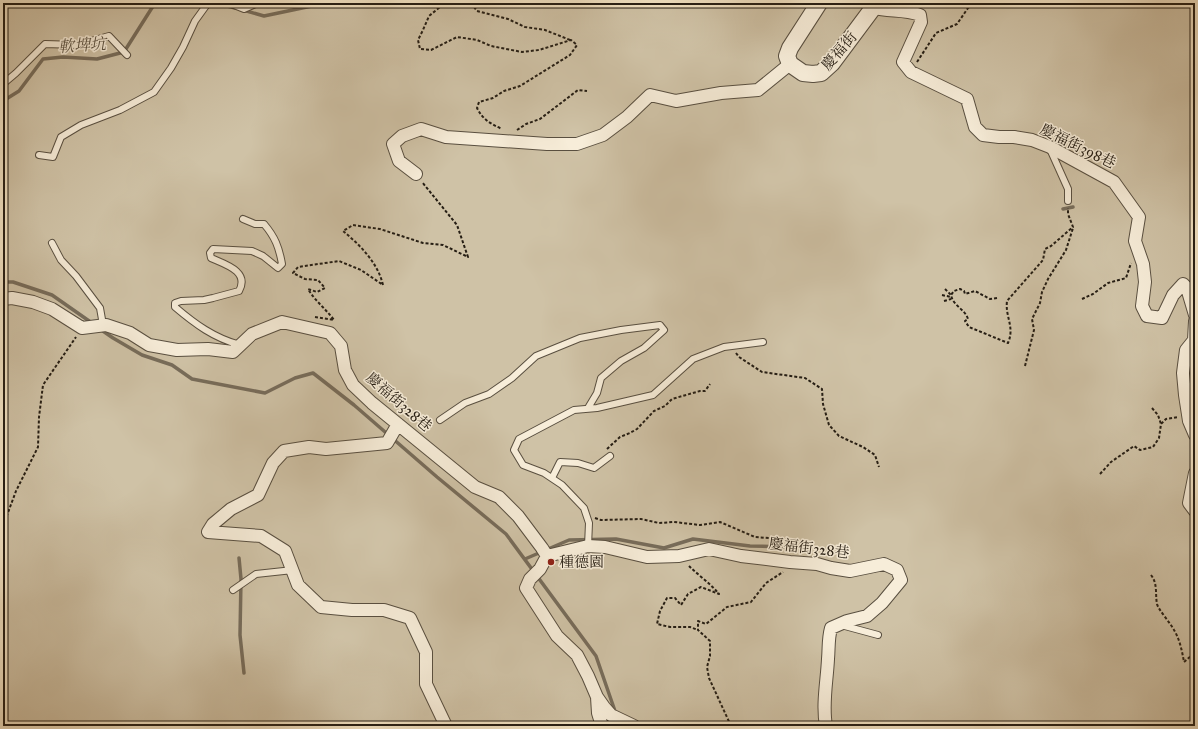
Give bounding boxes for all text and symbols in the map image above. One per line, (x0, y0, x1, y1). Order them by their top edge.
street label: 慶福街 (817, 28, 861, 74)
water label: 軟埤坑 (57, 34, 109, 56)
street label: 慶福街398巷 (1037, 120, 1119, 172)
street label: 慶福街328巷 (362, 369, 436, 435)
street label: 慶福街328巷 (768, 534, 850, 562)
place label: 種德園 (559, 553, 604, 571)
marker: 種德園 (546, 557, 556, 567)

